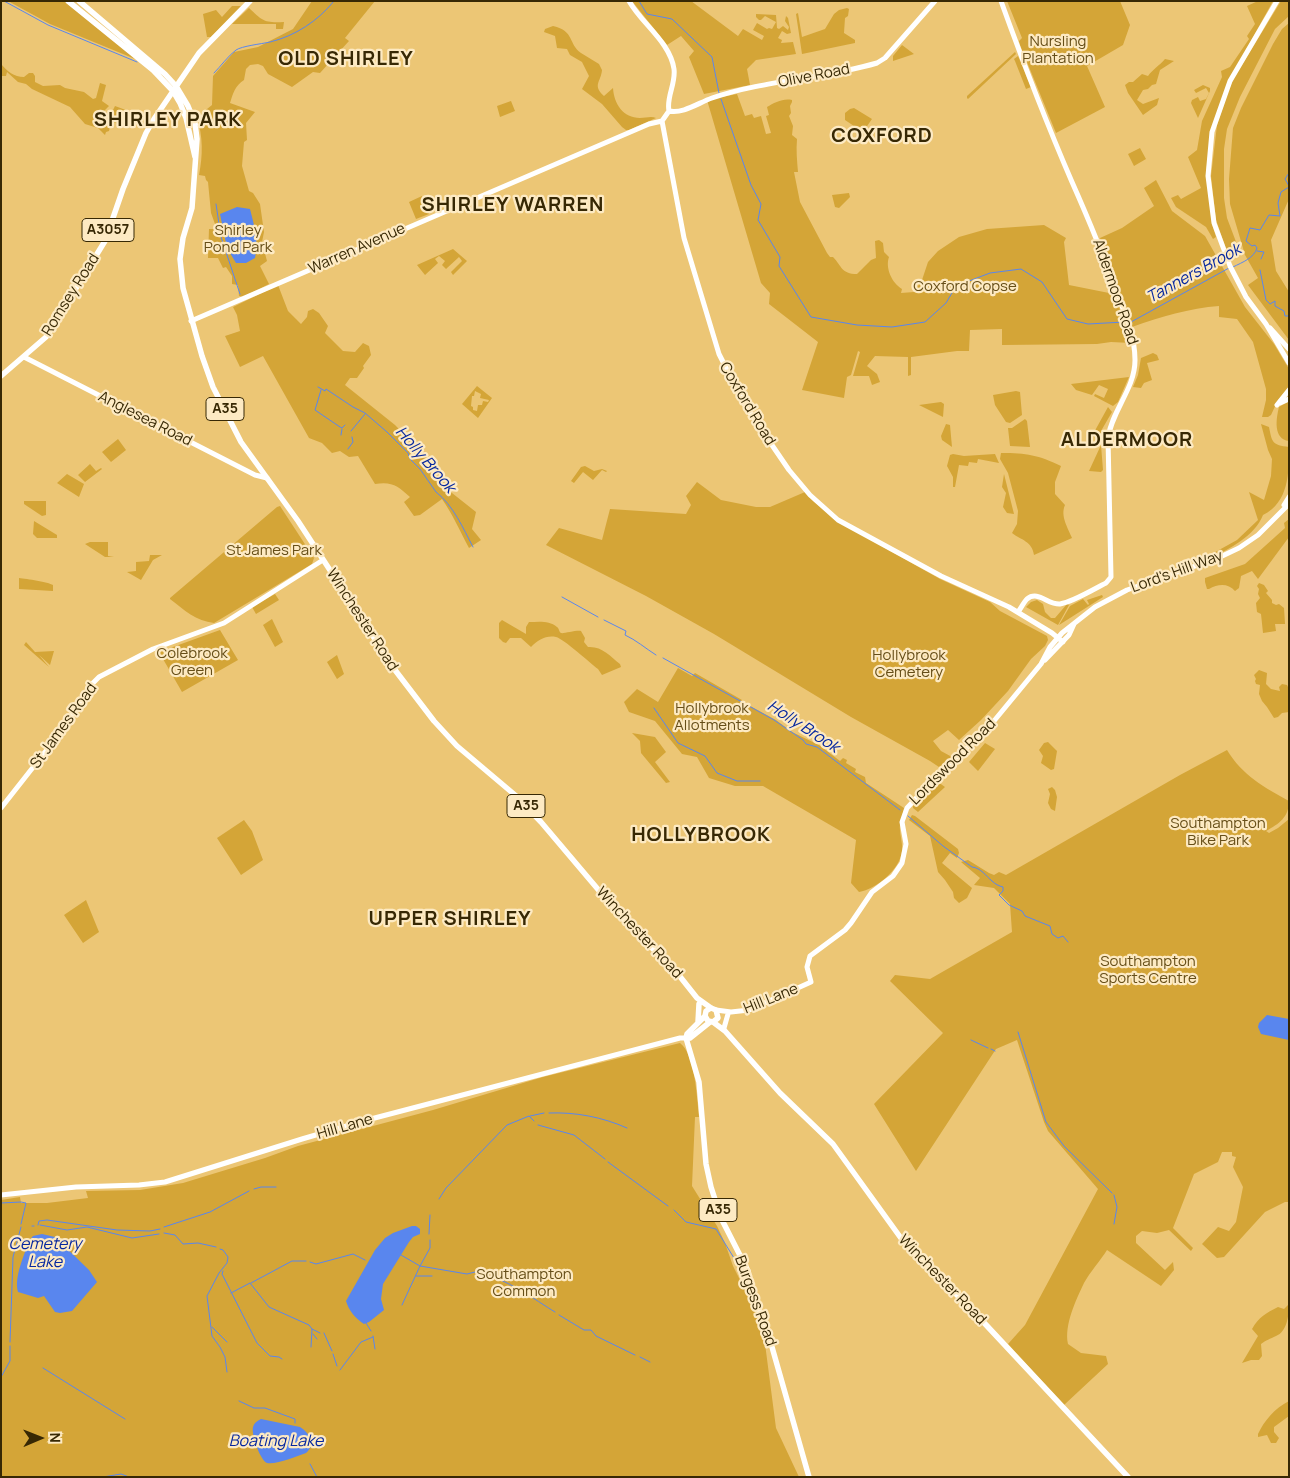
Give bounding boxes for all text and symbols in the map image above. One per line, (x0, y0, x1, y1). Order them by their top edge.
park label: Nursling Plantation (1022, 33, 1094, 68)
district label: OLD SHIRLEY (277, 47, 415, 71)
street label: Olive Road (777, 60, 851, 92)
district label: SHIRLEY PARK (92, 108, 244, 132)
district label: COXFORD (830, 124, 934, 148)
district label: SHIRLEY WARREN (420, 193, 606, 217)
road number: A3057 (82, 218, 134, 242)
street label: Warren Avenue (306, 220, 408, 278)
park label: Shirley Pond Park (204, 222, 272, 257)
street label: Aldermoor Road (1089, 237, 1141, 347)
water label: Tanners Brook (1143, 240, 1245, 308)
street label: Romsey Road (38, 250, 104, 340)
park label: Coxford Copse (913, 278, 1017, 296)
street label: Coxford Road (715, 359, 779, 449)
street label: Anglesea Road (95, 388, 195, 450)
road number: A35 (206, 398, 244, 420)
water label: Holly Brook (391, 423, 459, 497)
district label: ALDERMOOR (1060, 428, 1194, 452)
park label: St James Park (226, 542, 322, 560)
street label: Lord's Hill Way (1129, 547, 1225, 597)
street label: Winchester Road (322, 565, 402, 675)
park label: Colebrook Green (156, 645, 228, 680)
park label: Hollybrook Cemetery (872, 647, 946, 682)
street label: St James Road (27, 680, 101, 772)
water label: Holly Brook (763, 697, 843, 757)
park label: Hollybrook Allotments (674, 700, 750, 735)
street label: Lordswood Road (906, 715, 1000, 809)
road number: A35 (507, 794, 545, 818)
park label: Southampton Bike Park (1170, 815, 1266, 850)
district label: HOLLYBROOK (630, 823, 772, 847)
street label: Winchester Road (592, 884, 686, 982)
district label: UPPER SHIRLEY (367, 907, 533, 931)
park label: Southampton Sports Centre (1099, 953, 1197, 988)
street label: Hill Lane (741, 980, 801, 1018)
street label: Hill Lane (315, 1110, 375, 1144)
road number: A35 (699, 1198, 737, 1222)
street label: Winchester Road (894, 1231, 990, 1329)
water label: Cemetery Lake (9, 1235, 81, 1273)
street label: Burgess Road (730, 1253, 780, 1349)
park label: Southampton Common (476, 1266, 572, 1301)
north arrow (15, 1413, 65, 1463)
water label: Boating Lake (229, 1432, 323, 1452)
text: N (46, 1433, 65, 1443)

